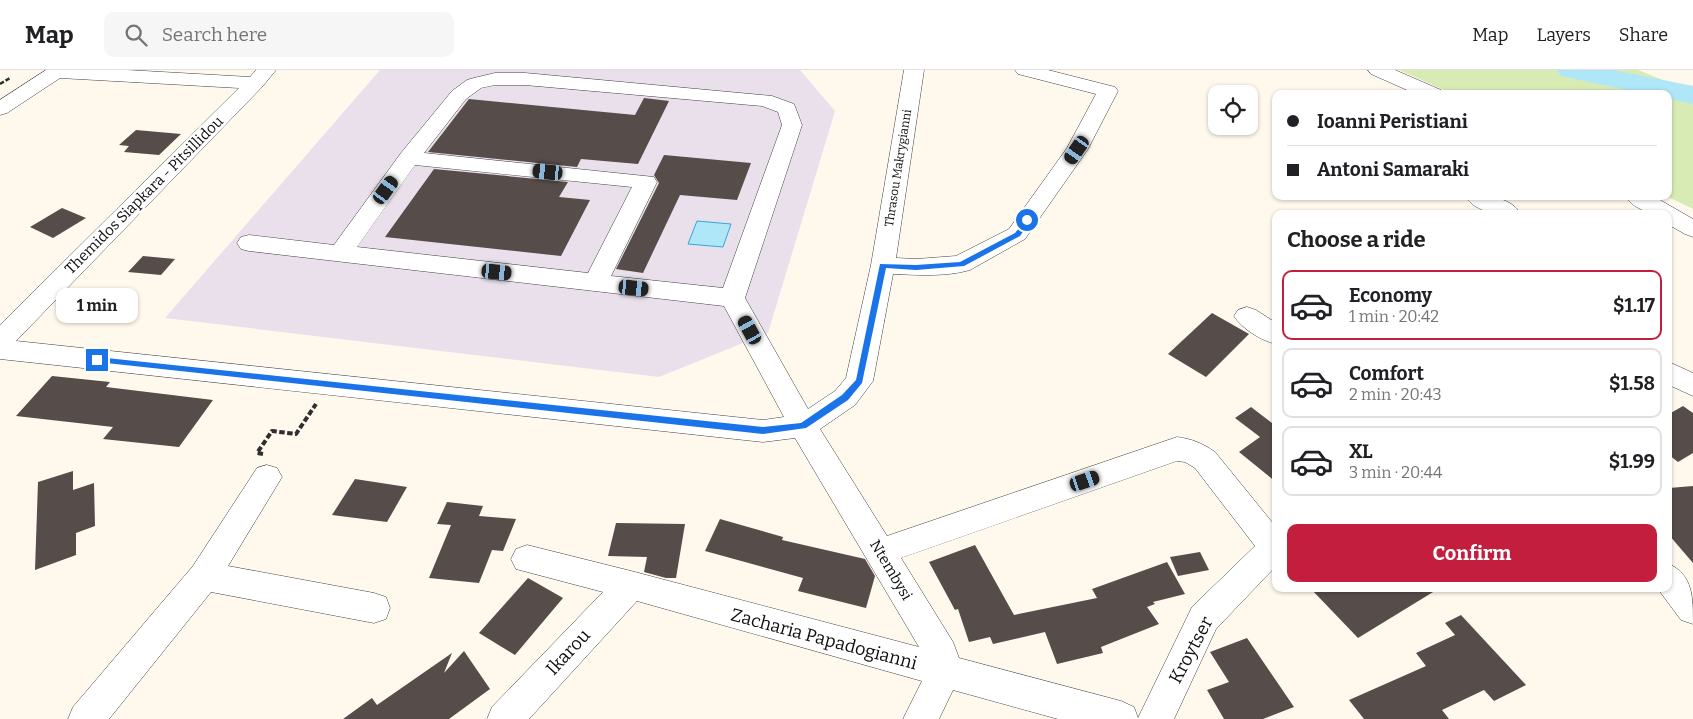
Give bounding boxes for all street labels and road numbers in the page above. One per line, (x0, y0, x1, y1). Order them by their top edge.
street label: Thrasou Makrygianni (882, 108, 914, 228)
street label: Themidos Siapkara - Pitsillidou (61, 112, 227, 278)
street label: Ntembysi (866, 537, 916, 604)
street label: Zacharia Papadogianni (728, 604, 920, 674)
street label: Kroytser (1164, 613, 1218, 687)
street label: Ikarou (541, 624, 595, 680)

